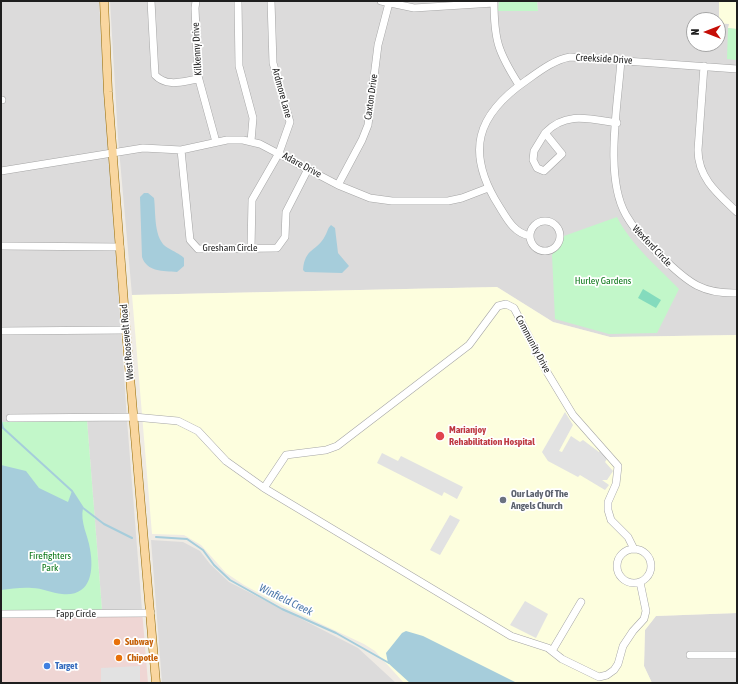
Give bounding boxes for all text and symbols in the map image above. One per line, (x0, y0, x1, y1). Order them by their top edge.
north arrow (686, 12, 726, 52)
street label: Kilkenny Drive (190, 22, 204, 76)
text: N (689, 29, 701, 35)
street label: Creekside Drive (575, 52, 633, 66)
street label: Ardmore Lane (270, 67, 294, 119)
street label: Caxton Drive (362, 73, 380, 121)
street label: Adare Drive (280, 150, 324, 180)
street label: Wexford Circle (630, 223, 674, 269)
street label: Gresham Circle (203, 242, 257, 254)
park label: Hurley Gardens (575, 275, 631, 287)
street label: West Roosevelt Road (118, 304, 136, 380)
street label: Community Drive (513, 313, 553, 375)
place label: Marianjoy Rehabilitation Hospital (449, 424, 535, 448)
marker: Marianjoy Rehabilitation Hospital (434, 430, 446, 442)
place label: Our Lady Of The Angels Church (511, 488, 568, 512)
marker: Our Lady Of The Angels Church (498, 495, 508, 505)
park label: Firefighters Park (29, 550, 71, 574)
water label: Winfield Creek (257, 581, 315, 619)
street label: Fapp Circle (56, 608, 96, 620)
place label: Subway (125, 636, 153, 648)
marker: Subway (112, 637, 122, 647)
place label: Chipotle (127, 652, 158, 664)
marker: Chipotle (114, 653, 124, 663)
place label: Target (55, 660, 78, 672)
marker: Target (42, 661, 52, 671)

